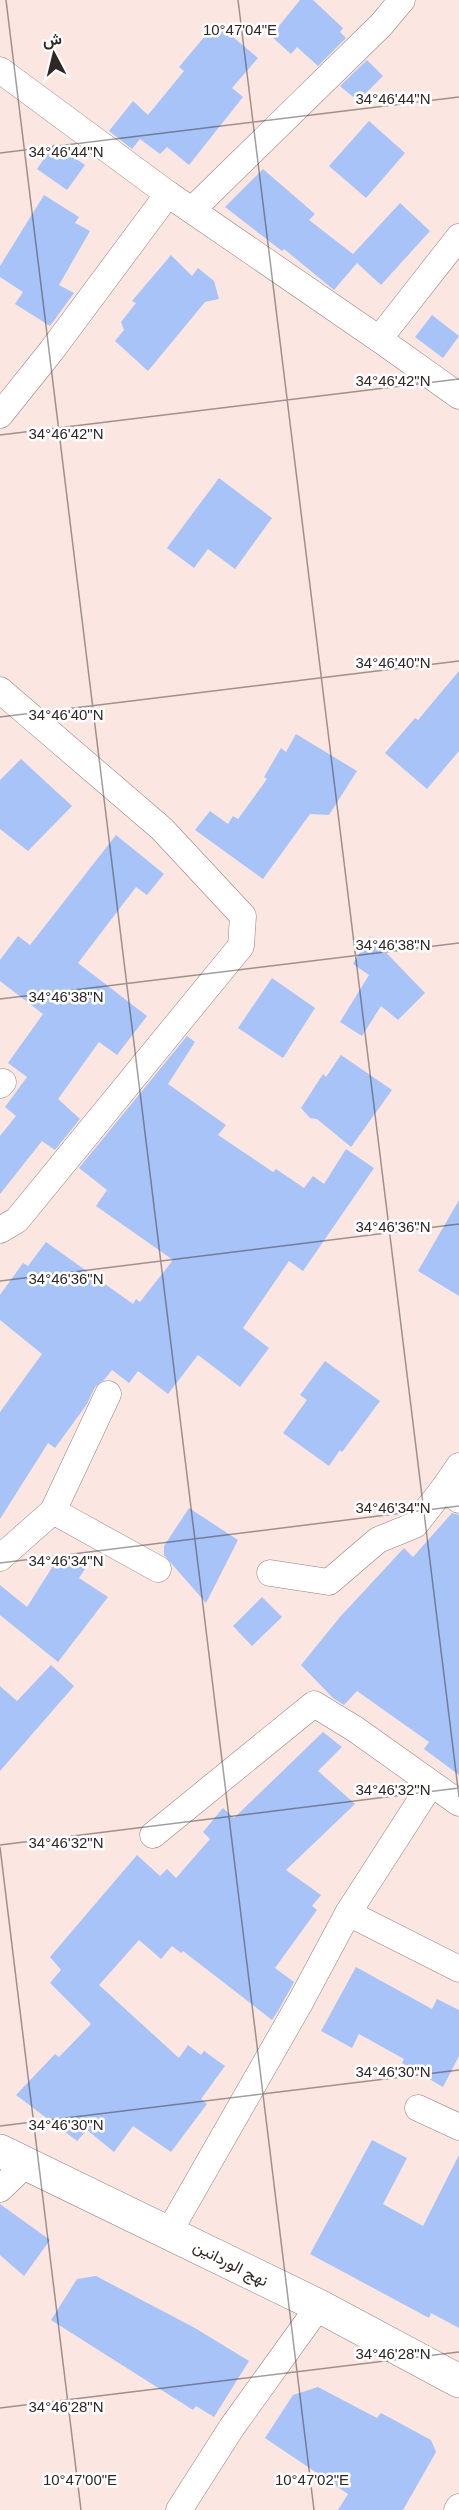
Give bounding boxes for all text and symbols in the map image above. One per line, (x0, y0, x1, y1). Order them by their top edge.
text: 10°47'04"E (203, 21, 277, 38)
north arrow (24, 24, 84, 84)
text: ش (42, 30, 63, 50)
text: 34°46'44"N (355, 90, 431, 107)
text: 34°46'44"N (28, 143, 104, 160)
text: 34°46'42"N (355, 372, 431, 389)
text: 34°46'42"N (28, 425, 104, 442)
text: 34°46'40"N (355, 654, 431, 671)
text: 34°46'40"N (28, 706, 104, 723)
text: 34°46'38"N (355, 936, 431, 953)
text: 34°46'38"N (28, 988, 104, 1005)
text: 34°46'36"N (355, 1218, 431, 1235)
text: 34°46'36"N (28, 1270, 104, 1287)
text: 34°46'34"N (355, 1499, 431, 1516)
text: 34°46'34"N (28, 1552, 104, 1569)
text: 34°46'32"N (355, 1781, 431, 1798)
text: 34°46'32"N (28, 1834, 104, 1851)
text: 34°46'30"N (355, 2063, 431, 2080)
text: 34°46'30"N (28, 2116, 104, 2133)
street label: نهج الوردانين (189, 2237, 271, 2292)
text: 34°46'28"N (355, 2345, 431, 2362)
text: 34°46'28"N (28, 2398, 104, 2415)
text: 10°47'00"E (43, 2471, 117, 2488)
text: 10°47'02"E (275, 2471, 349, 2488)

